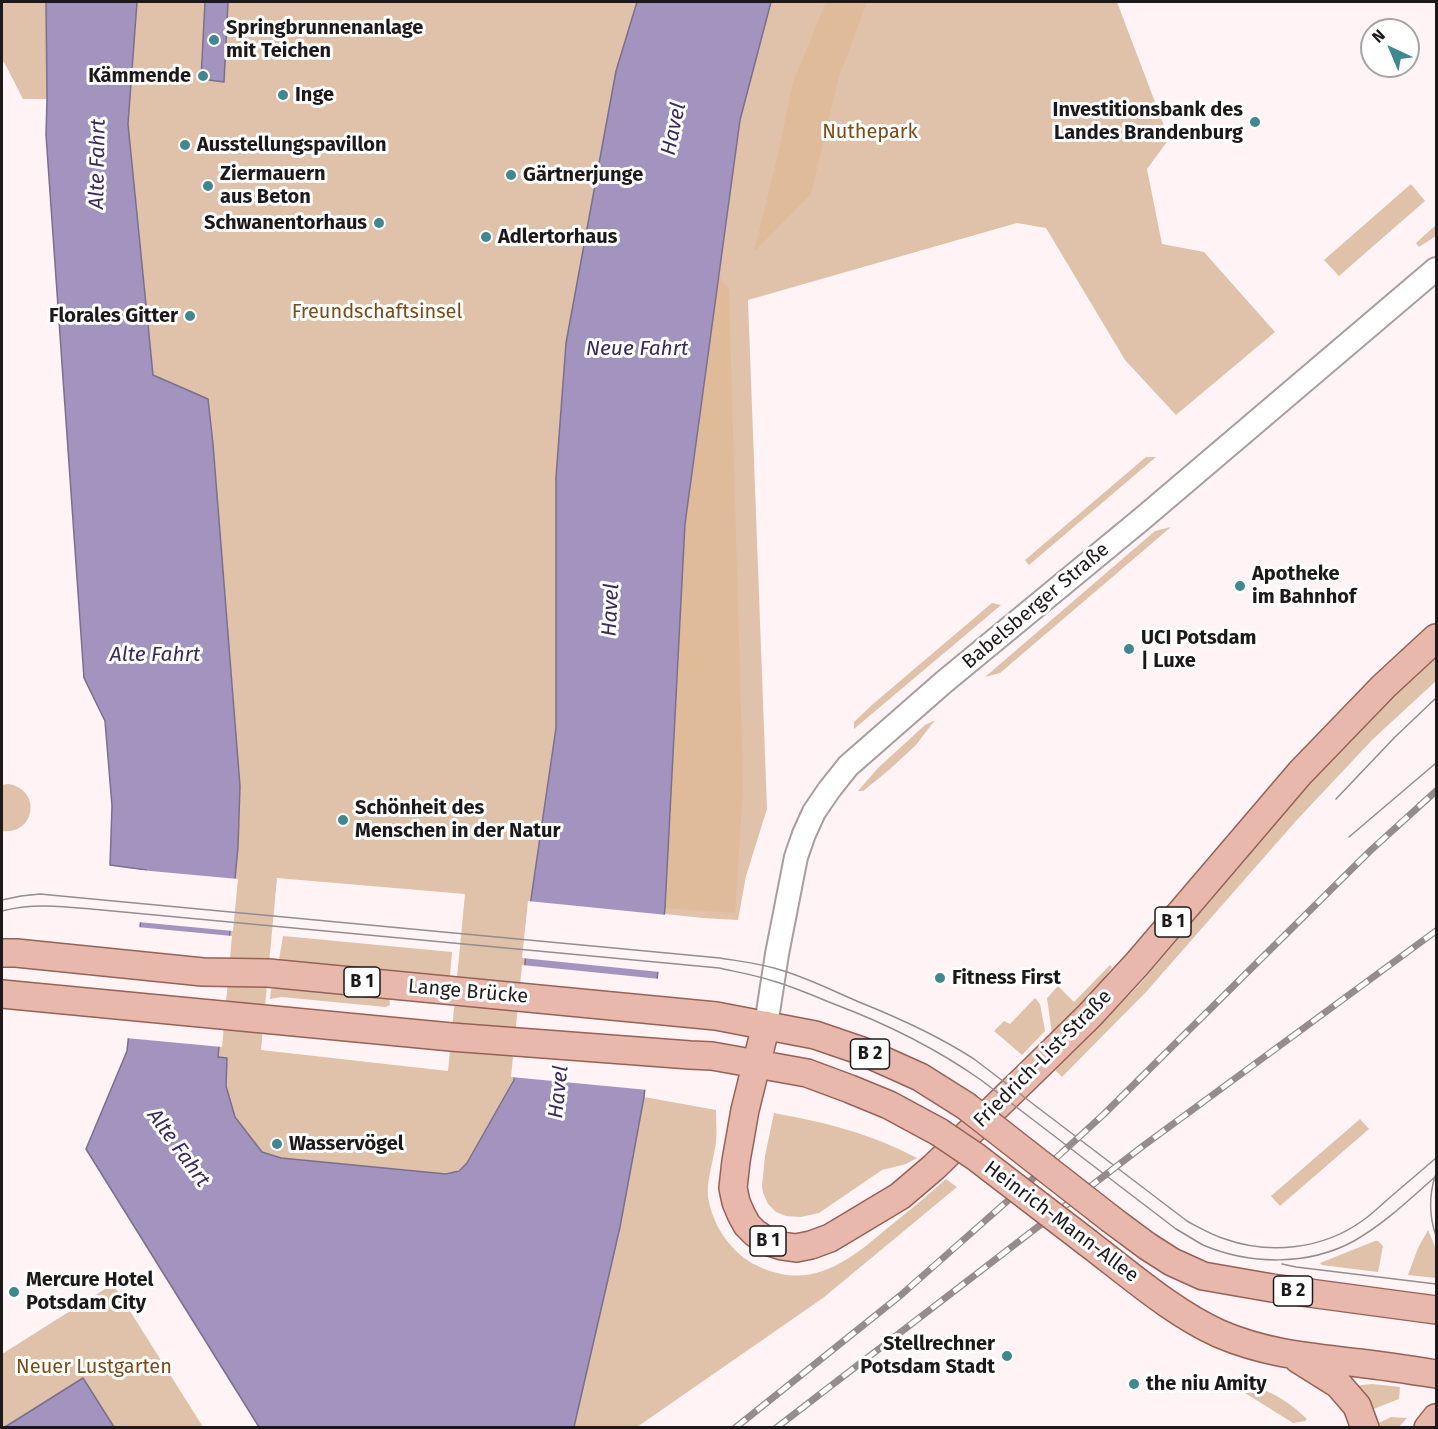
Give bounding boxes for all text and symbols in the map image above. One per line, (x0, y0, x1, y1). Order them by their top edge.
place label: Springbrunnenanlage mit Teichen (226, 16, 423, 63)
north arrow (1360, 18, 1420, 78)
text: N (1368, 26, 1389, 47)
marker: Springbrunnenanlage mit Teichen (207, 33, 221, 47)
place label: Kämmende (88, 64, 191, 88)
marker: Kämmende (196, 69, 210, 83)
place label: Inge (295, 83, 334, 107)
marker: Inge (276, 88, 290, 102)
place label: Investitionsbank des Landes Brandenburg (1053, 98, 1243, 145)
water label: Havel (656, 100, 692, 158)
marker: Investitionsbank des Landes Brandenburg (1248, 115, 1262, 129)
water label: Alte Fahrt (85, 119, 111, 209)
park label: Nuthepark (822, 120, 918, 144)
place label: Ausstellungspavillon (197, 133, 386, 157)
marker: Ausstellungspavillon (178, 138, 192, 152)
place label: Ziermauern aus Beton (220, 162, 325, 209)
place label: Gärtnerjunge (523, 163, 643, 187)
marker: Gärtnerjunge (504, 168, 518, 182)
marker: Ziermauern aus Beton (201, 179, 215, 193)
place label: Schwanentorhaus (204, 211, 367, 235)
marker: Schwanentorhaus (372, 216, 386, 230)
place label: Adlertorhaus (498, 225, 617, 249)
marker: Adlertorhaus (479, 230, 493, 244)
park label: Freundschaftsinsel (292, 300, 462, 324)
place label: Florales Gitter (49, 304, 178, 328)
marker: Florales Gitter (183, 309, 197, 323)
water label: Neue Fahrt (586, 336, 688, 362)
street label: Babelsberger Straße (958, 538, 1114, 674)
place label: Apotheke im Bahnhof (1252, 562, 1356, 609)
marker: Apotheke im Bahnhof (1233, 579, 1247, 593)
water label: Havel (597, 583, 625, 637)
place label: UCI Potsdam | Luxe (1141, 626, 1256, 673)
water label: Alte Fahrt (110, 642, 200, 668)
marker: UCI Potsdam | Luxe (1122, 642, 1136, 656)
place label: Schönheit des Menschen in der Natur (355, 796, 561, 843)
marker: Schönheit des Menschen in der Natur (336, 813, 350, 827)
road number: B 1 (1155, 907, 1191, 937)
place label: Fitness First (952, 966, 1061, 990)
road number: B 1 (344, 967, 380, 997)
marker: Fitness First (933, 971, 947, 985)
street label: Lange Brücke (407, 975, 529, 1009)
street label: Friedrich-List-Straße (969, 985, 1117, 1133)
road number: B 2 (850, 1039, 890, 1069)
water label: Havel (544, 1064, 574, 1120)
water label: Alte Fahrt (141, 1104, 215, 1192)
place label: Wasservögel (289, 1132, 404, 1156)
marker: Wasservögel (270, 1137, 284, 1151)
street label: Heinrich-Mann-Allee (979, 1156, 1143, 1288)
road number: B 1 (750, 1226, 786, 1256)
place label: Mercure Hotel Potsdam City (26, 1268, 154, 1315)
road number: B 2 (1274, 1276, 1312, 1306)
marker: Mercure Hotel Potsdam City (7, 1285, 21, 1299)
place label: Stellrechner Potsdam Stadt (860, 1332, 995, 1379)
marker: Stellrechner Potsdam Stadt (1000, 1349, 1014, 1363)
park label: Neuer Lustgarten (16, 1355, 172, 1379)
place label: the niu Amity (1146, 1372, 1267, 1396)
marker: the niu Amity (1127, 1377, 1141, 1391)

